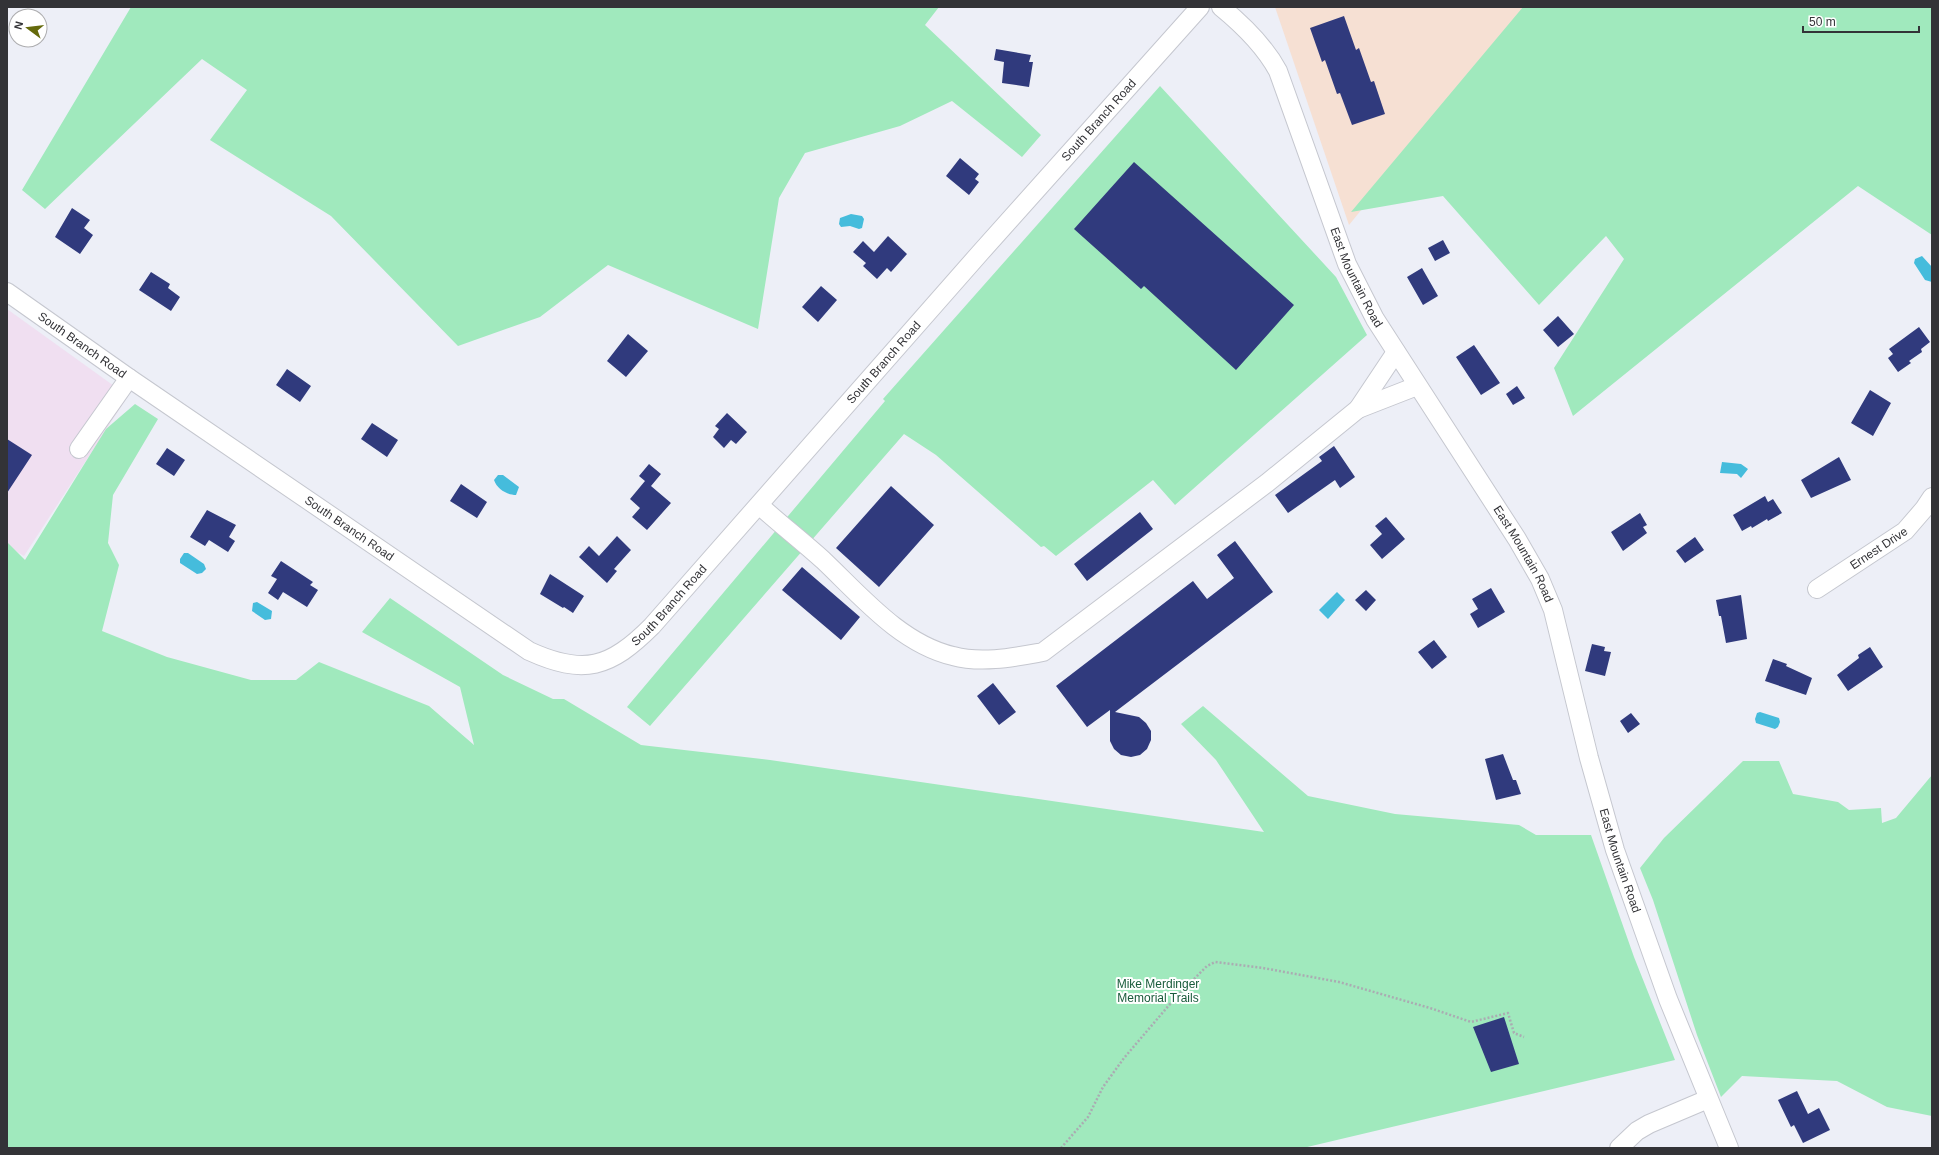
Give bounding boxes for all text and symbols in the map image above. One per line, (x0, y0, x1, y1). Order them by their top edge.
north arrow (8, 8, 48, 48)
scale bar (1803, 8, 1919, 34)
text: 50 m (1809, 15, 1836, 29)
text: N (12, 20, 25, 31)
street label: South Branch Road (1059, 76, 1139, 164)
street label: East Mountain Road (1327, 225, 1386, 330)
street label: South Branch Road (35, 309, 129, 381)
street label: South Branch Road (844, 319, 924, 407)
street label: South Branch Road (302, 493, 397, 564)
street label: East Mountain Road (1490, 503, 1556, 604)
street label: Ernest Drive (1847, 524, 1910, 572)
street label: South Branch Road (629, 562, 710, 649)
street label: East Mountain Road (1597, 807, 1644, 915)
park label: Mike Merdinger Memorial Trails (1117, 977, 1199, 1005)

